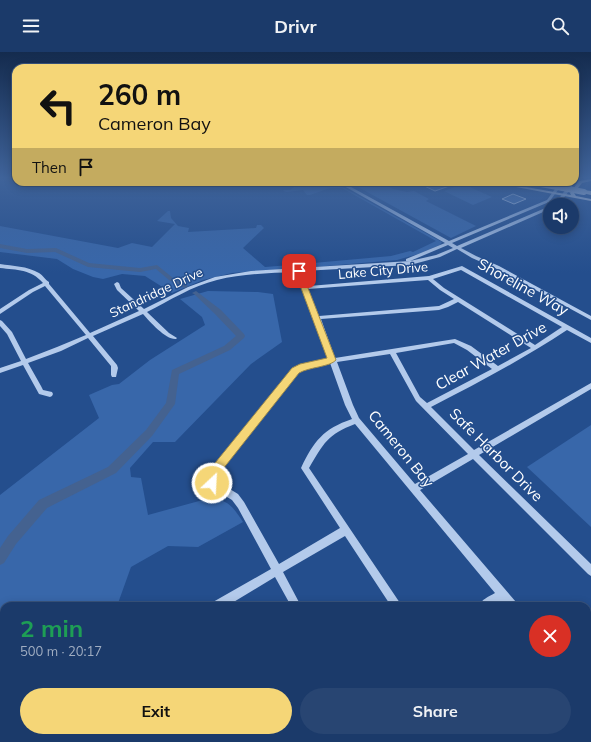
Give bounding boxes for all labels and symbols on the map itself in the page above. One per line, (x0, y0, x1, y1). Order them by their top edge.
pin (282, 254, 316, 288)
street label: Shoreline Way (474, 254, 572, 319)
street label: Lake City Drive (337, 258, 429, 282)
street label: Standridge Drive (107, 263, 205, 321)
street label: Clear Water Drive (432, 317, 550, 394)
street label: Safe Harbor Drive (446, 404, 547, 505)
street label: Cameron Bay (364, 406, 438, 491)
position arrow (191, 462, 233, 504)

